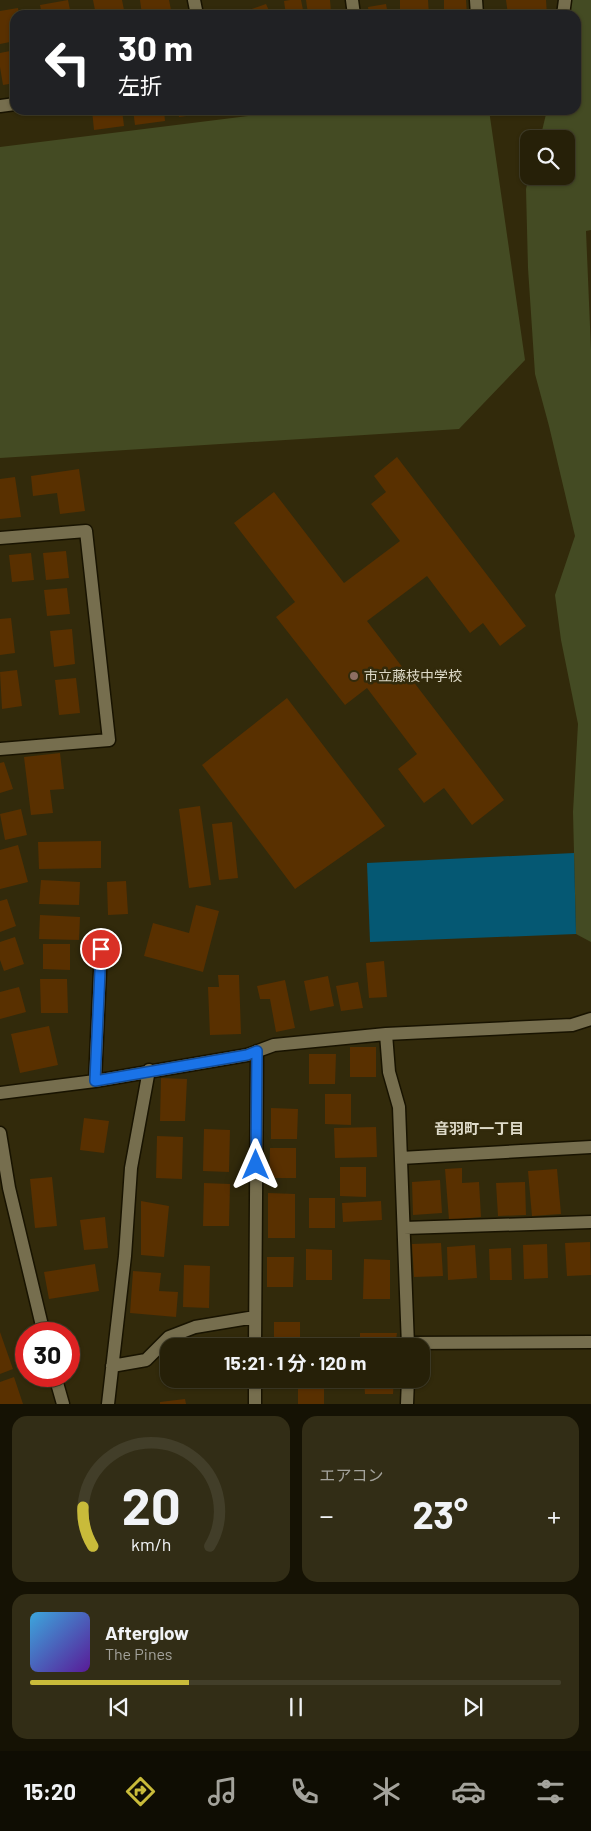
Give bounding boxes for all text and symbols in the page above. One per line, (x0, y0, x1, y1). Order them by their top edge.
text: 30 m (118, 26, 193, 68)
icon: left (35, 30, 100, 95)
text: 左折 (118, 72, 162, 98)
map controls (520, 130, 575, 185)
button: search (520, 130, 575, 185)
place label: 市立藤枝中学校 (364, 667, 462, 684)
marker: 市立藤枝中学校 (348, 670, 360, 682)
pin (80, 928, 122, 970)
icon: arrive (87, 935, 115, 963)
district label: 音羽町一丁目 (434, 1119, 524, 1137)
position arrow (229, 1138, 281, 1190)
speed limit sign: 30 (15, 1322, 80, 1387)
text: 15:21 · 1 分 · 120 m (224, 1351, 366, 1374)
text: エアコン (320, 1465, 384, 1484)
text: 20 (121, 1473, 180, 1535)
text: 23° (412, 1491, 468, 1537)
text: − (320, 1498, 334, 1532)
text: + (547, 1498, 561, 1532)
text: km/h (131, 1533, 171, 1555)
text: Afterglow (105, 1621, 189, 1644)
text: The Pines (105, 1644, 173, 1663)
icon: previous (105, 1693, 133, 1721)
icon: pause (282, 1693, 310, 1721)
icon: next (459, 1693, 487, 1721)
icon: directions (123, 1774, 158, 1809)
icon: music (205, 1774, 240, 1809)
icon: phone (287, 1774, 322, 1809)
icon: climate (369, 1774, 404, 1809)
icon: car (451, 1774, 486, 1809)
icon: filters (533, 1774, 568, 1809)
text: 15:20 (23, 1778, 76, 1804)

